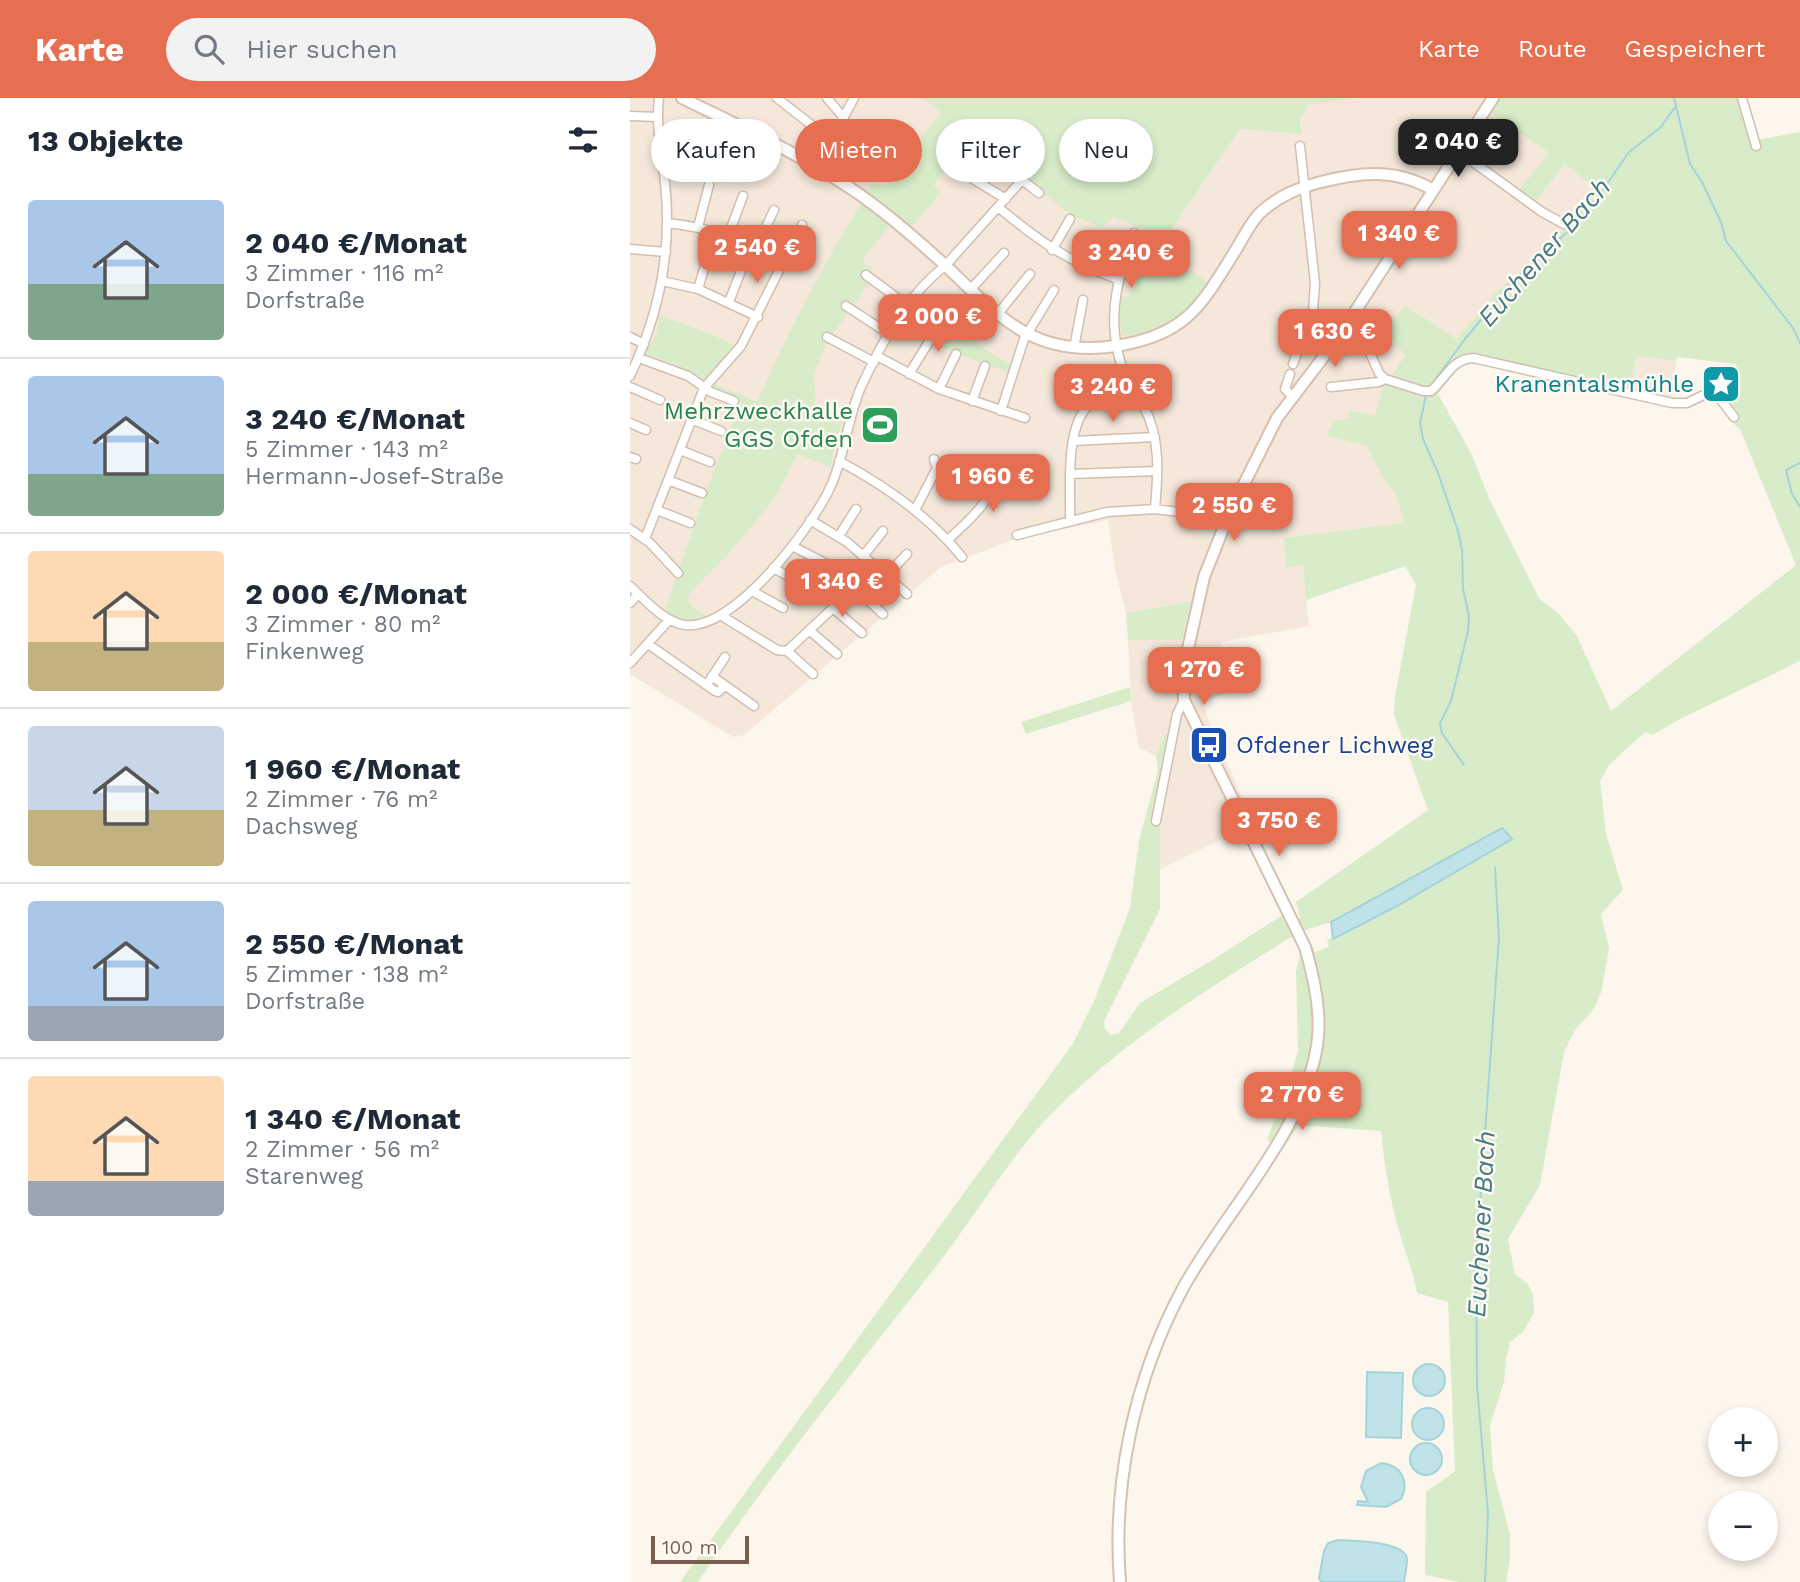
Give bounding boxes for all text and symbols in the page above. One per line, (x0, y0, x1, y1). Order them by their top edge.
search box (166, 18, 656, 81)
text: Karte (35, 30, 124, 69)
icon: search (190, 30, 228, 68)
text: Hier suchen (246, 34, 398, 64)
text: Karte (1418, 35, 1480, 63)
text: Route (1518, 35, 1587, 63)
text: Gespeichert (1625, 35, 1765, 63)
chip: Kaufen (651, 119, 781, 182)
chip: Mieten (795, 119, 922, 182)
chip: Filter (936, 119, 1045, 182)
chip: Neu (1059, 119, 1153, 182)
pin: 2 040 € (1393, 120, 1523, 179)
icon: filters (564, 121, 602, 159)
text: 13 Objekte (28, 123, 183, 158)
text: 2 040 € (1414, 128, 1502, 155)
water label: Euchener Bach (1471, 172, 1617, 332)
pin: 1 340 € (1334, 212, 1464, 271)
text: 1 340 € (1358, 220, 1440, 247)
text: 2 040 €/Monat (245, 225, 467, 260)
pin: 2 540 € (692, 226, 822, 285)
icon: home (84, 228, 168, 312)
pin: 3 240 € (1066, 230, 1196, 290)
text: 2 540 € (714, 234, 800, 261)
text: 3 240 € (1088, 239, 1174, 266)
text: 3 Zimmer · 116 m² (245, 260, 443, 287)
text: Dorfstraße (245, 287, 365, 314)
pin: 2 000 € (873, 294, 1003, 354)
text: 2 000 € (894, 303, 982, 330)
pin: 1 630 € (1270, 310, 1400, 369)
text: 1 630 € (1294, 318, 1376, 345)
place icon: Kranentalsmühle (1700, 363, 1742, 405)
pin: 3 240 € (1048, 364, 1178, 424)
place label: Kranentalsmühle (1494, 370, 1694, 398)
text: 3 240 € (1070, 373, 1156, 400)
place label: Mehrzweckhalle GGS Ofden (664, 397, 853, 453)
text: 3 240 €/Monat (245, 401, 465, 436)
icon: home (84, 404, 168, 488)
sports icon: Mehrzweckhalle GGS Ofden (859, 404, 901, 446)
text: 5 Zimmer · 143 m² (245, 436, 448, 463)
pin: 1 960 € (928, 454, 1058, 514)
text: Hermann-Josef-Straße (245, 463, 504, 490)
text: 1 960 € (952, 463, 1034, 490)
pin: 2 550 € (1169, 484, 1299, 543)
text: 2 550 € (1192, 492, 1276, 519)
pin: 1 340 € (777, 560, 907, 619)
text: 1 340 € (801, 568, 883, 595)
text: 2 000 €/Monat (245, 576, 467, 611)
icon: home (84, 579, 168, 663)
text: 3 Zimmer · 80 m² (245, 611, 440, 638)
text: Finkenweg (245, 638, 364, 665)
pin: 1 270 € (1139, 648, 1269, 707)
text: 1 270 € (1164, 656, 1244, 683)
bus stop icon: Ofdener Lichweg (1188, 724, 1230, 766)
place label: Ofdener Lichweg (1236, 731, 1433, 759)
text: 1 960 €/Monat (245, 751, 460, 786)
icon: home (84, 754, 168, 838)
text: 2 Zimmer · 76 m² (245, 786, 437, 813)
pin: 3 750 € (1214, 798, 1344, 858)
text: 3 750 € (1237, 807, 1321, 834)
text: Dachsweg (245, 813, 358, 840)
text: 2 550 €/Monat (245, 926, 463, 961)
icon: home (84, 929, 168, 1013)
text: 5 Zimmer · 138 m² (245, 961, 448, 988)
text: Dorfstraße (245, 988, 365, 1015)
pin: 2 770 € (1237, 1072, 1367, 1132)
text: 2 770 € (1260, 1081, 1344, 1108)
text: 1 340 €/Monat (245, 1101, 460, 1136)
icon: home (84, 1104, 168, 1188)
water label: Euchener Bach (1461, 1130, 1501, 1318)
text: 2 Zimmer · 56 m² (245, 1136, 439, 1163)
text: Starenweg (245, 1163, 363, 1190)
map controls (1708, 1407, 1778, 1561)
button: + (1708, 1407, 1778, 1477)
button: − (1708, 1491, 1778, 1561)
scale bar (651, 1533, 749, 1565)
text: 100 m (662, 1536, 718, 1559)

